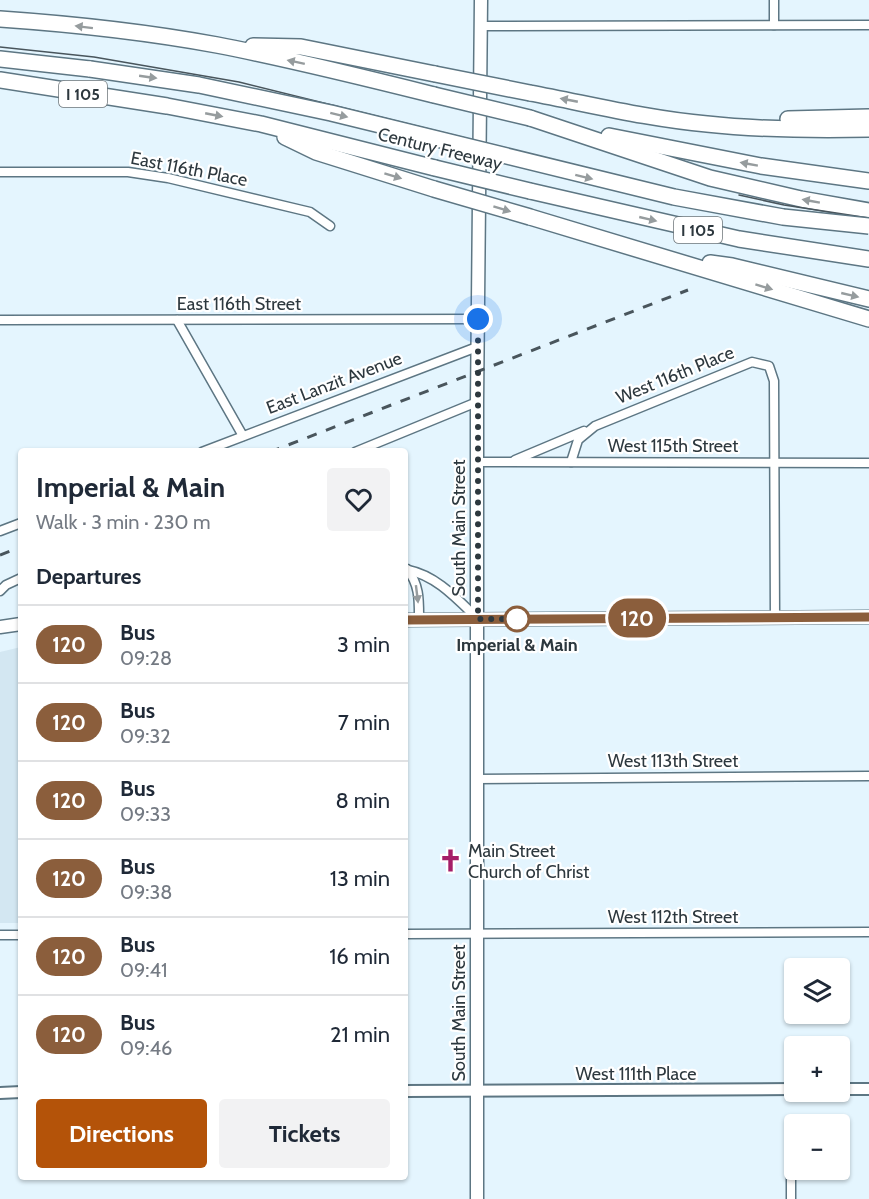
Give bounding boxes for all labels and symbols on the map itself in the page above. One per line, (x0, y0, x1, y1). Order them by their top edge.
one-way arrow (75, 22, 94, 32)
one-way arrow (286, 57, 305, 66)
one-way arrow (138, 73, 157, 82)
road number: I 105 (59, 81, 107, 107)
one-way arrow (559, 95, 578, 104)
one-way arrow (330, 110, 348, 120)
one-way arrow (204, 111, 223, 120)
street label: Century Freeway (376, 123, 504, 175)
street label: East 116th Place (129, 147, 249, 191)
one-way arrow (739, 159, 758, 168)
one-way arrow (384, 172, 402, 181)
one-way arrow (575, 172, 594, 182)
one-way arrow (802, 196, 821, 205)
one-way arrow (493, 205, 511, 214)
one-way arrow (639, 215, 658, 224)
road number: I 105 (674, 217, 722, 243)
one-way arrow (755, 283, 773, 292)
one-way arrow (841, 290, 859, 300)
street label: East 116th Street (177, 293, 301, 315)
your location (463, 304, 493, 334)
street label: West 116th Place (613, 341, 737, 409)
street label: East Lanzit Avenue (263, 347, 405, 419)
street label: West 115th Street (608, 435, 738, 457)
street label: South Main Street (448, 459, 470, 597)
one-way arrow (413, 584, 422, 603)
line badge: 120 (602, 598, 672, 638)
marker: Imperial & Main (504, 606, 530, 632)
place label: Imperial & Main (456, 634, 578, 656)
street label: West 113th Street (608, 750, 738, 772)
place label: Main Street Church of Christ (468, 840, 589, 883)
church icon: Main Street Church of Christ (437, 848, 463, 874)
street label: West 112th Street (608, 906, 738, 928)
street label: South Main Street (448, 944, 470, 1082)
street label: West 111th Place (576, 1063, 696, 1085)

